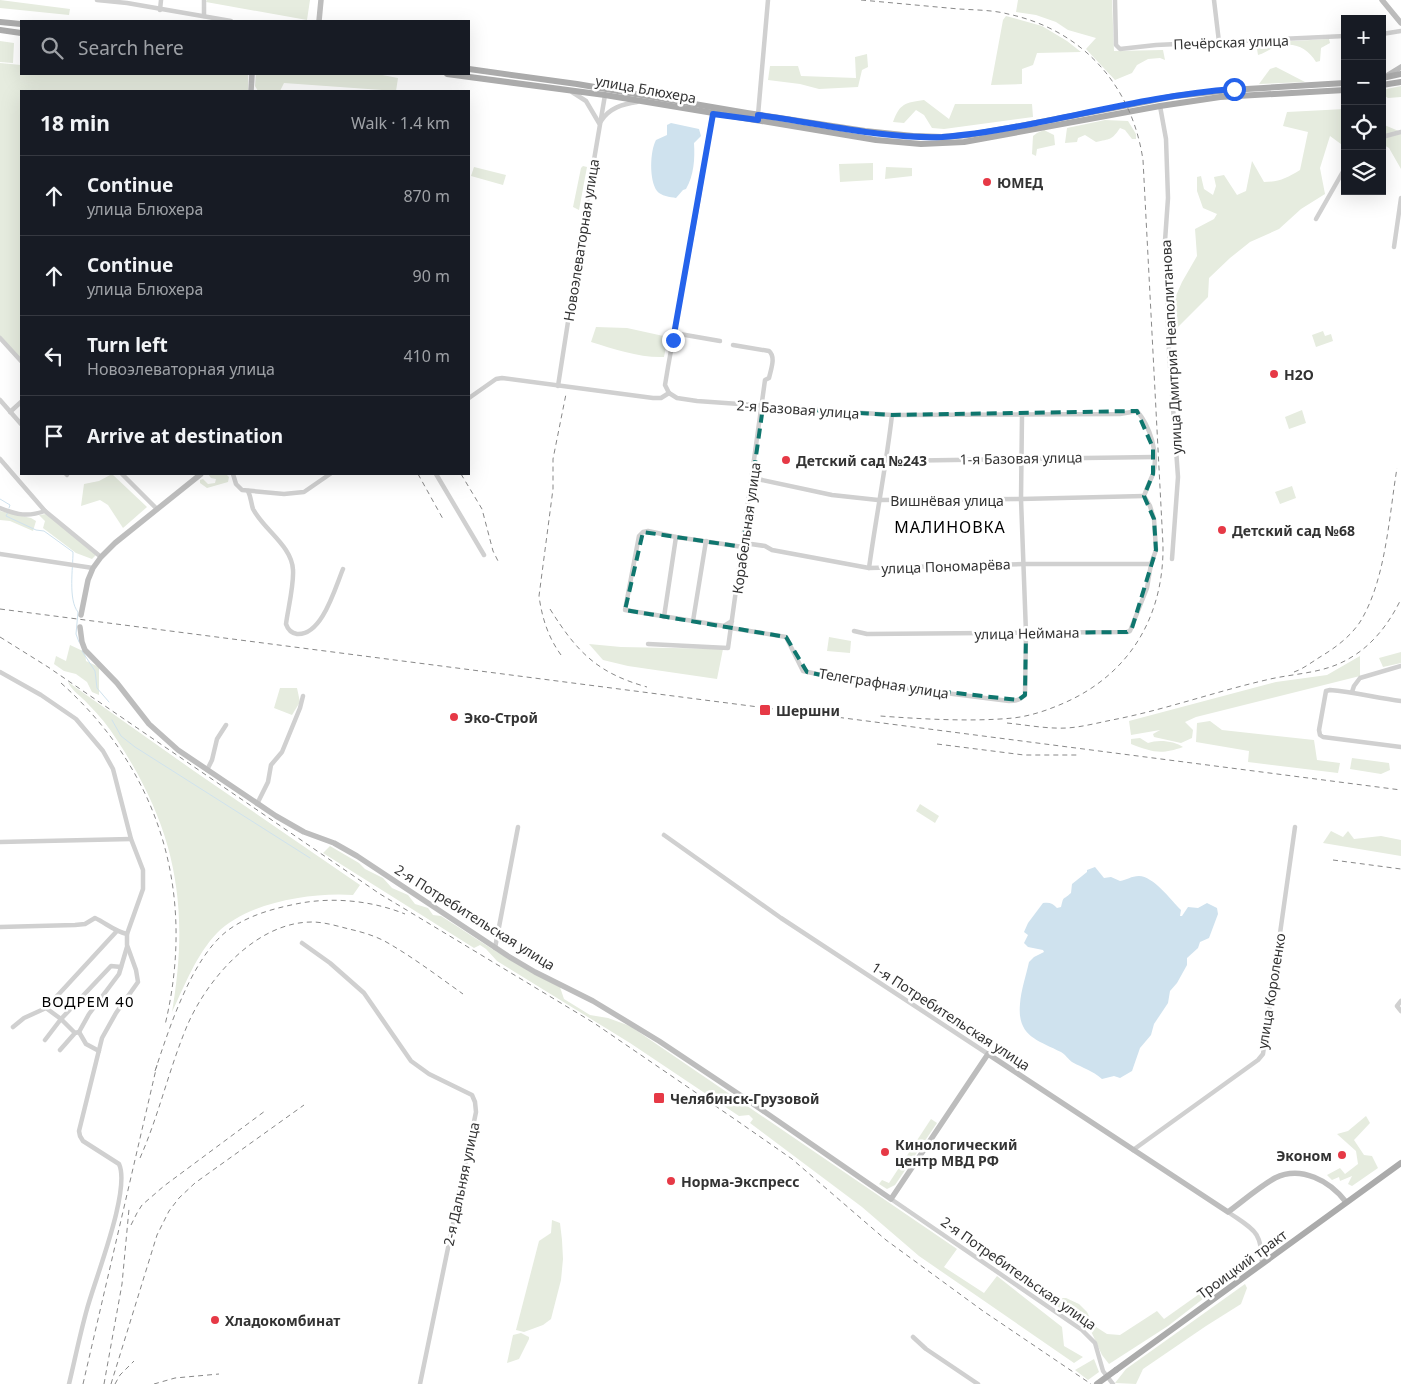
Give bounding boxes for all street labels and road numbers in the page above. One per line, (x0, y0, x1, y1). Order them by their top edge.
street label: Печёрская улица (1173, 30, 1289, 54)
street label: улица Блюхера (594, 71, 698, 107)
street label: Новоэлеваторная улица (559, 157, 603, 323)
street label: улица Дмитрия Неаполитанова (1156, 239, 1186, 455)
street label: 2-я Базовая улица (736, 395, 860, 423)
street label: 1-я Базовая улица (959, 447, 1083, 469)
street label: Корабельная улица (727, 461, 765, 595)
street label: Вишнёвая улица (890, 491, 1004, 510)
street label: улица Пономарёва (881, 554, 1011, 578)
street label: улица Неймана (974, 623, 1080, 643)
street label: Телеграфная улица (818, 663, 950, 703)
street label: 2-я Потребительская улица (391, 860, 559, 974)
street label: улица Короленко (1252, 932, 1290, 1050)
street label: 1-я Потребительская улица (868, 957, 1034, 1075)
street label: 2-я Дальняя улица (439, 1120, 483, 1248)
street label: 2-я Потребительская улица (938, 1212, 1100, 1334)
street label: Троицкий тракт (1193, 1225, 1291, 1303)

